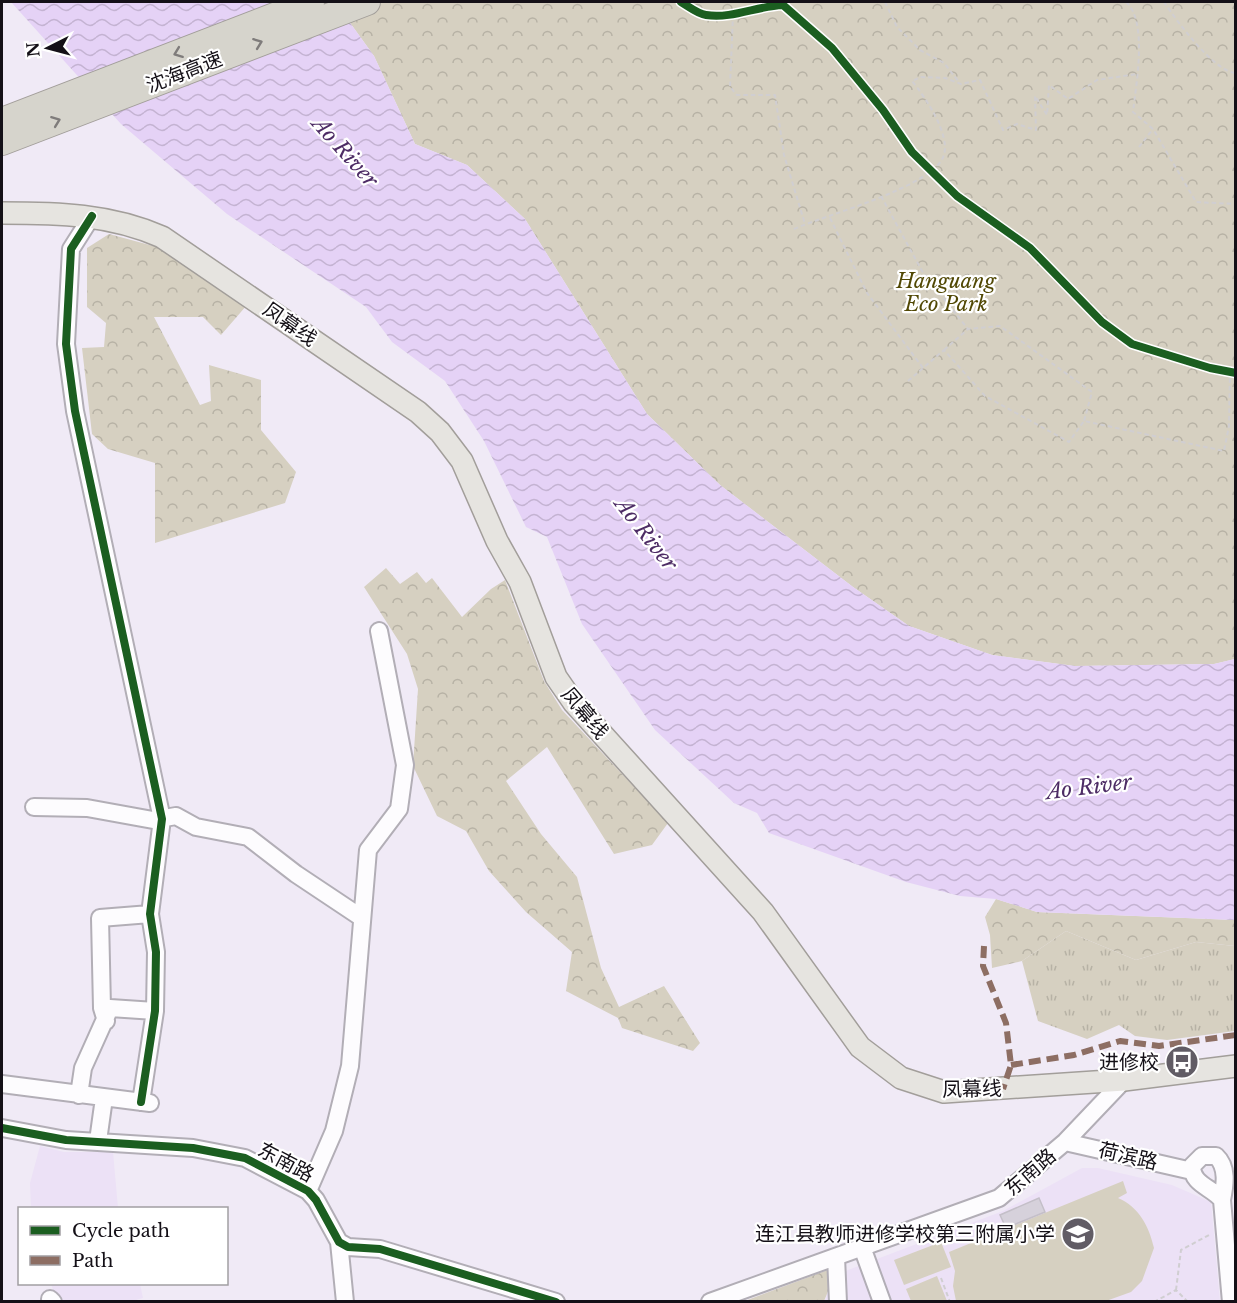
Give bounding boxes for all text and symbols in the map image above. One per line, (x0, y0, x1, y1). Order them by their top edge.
north arrow (18, 18, 78, 78)
one-way arrow (252, 38, 263, 51)
text: N (22, 41, 44, 58)
one-way arrow (173, 45, 184, 58)
street label: 沈海高速 (142, 46, 226, 98)
water label: Ao River (305, 109, 384, 194)
one-way arrow (50, 116, 61, 128)
park label: Hanguang Eco Park (895, 269, 997, 316)
street label: 凤幕线 (259, 297, 321, 351)
water label: Ao River (607, 490, 684, 577)
street label: 凤幕线 (557, 682, 613, 744)
water label: Ao River (1042, 769, 1135, 806)
bus stop icon: 进修校 (1164, 1044, 1200, 1080)
place label: 进修校 (1099, 1050, 1159, 1074)
street label: 凤幕线 (942, 1076, 1002, 1102)
street label: 东南路 (254, 1137, 318, 1187)
street label: 荷滨路 (1096, 1138, 1160, 1174)
street label: 东南路 (999, 1143, 1061, 1201)
legend (18, 1207, 228, 1285)
school or university icon: 连江县教师进修学校第三附属小学 (1060, 1216, 1096, 1252)
text: Cycle path (72, 1220, 170, 1242)
place label: 连江县教师进修学校第三附属小学 (755, 1222, 1055, 1246)
text: Path (72, 1250, 113, 1272)

